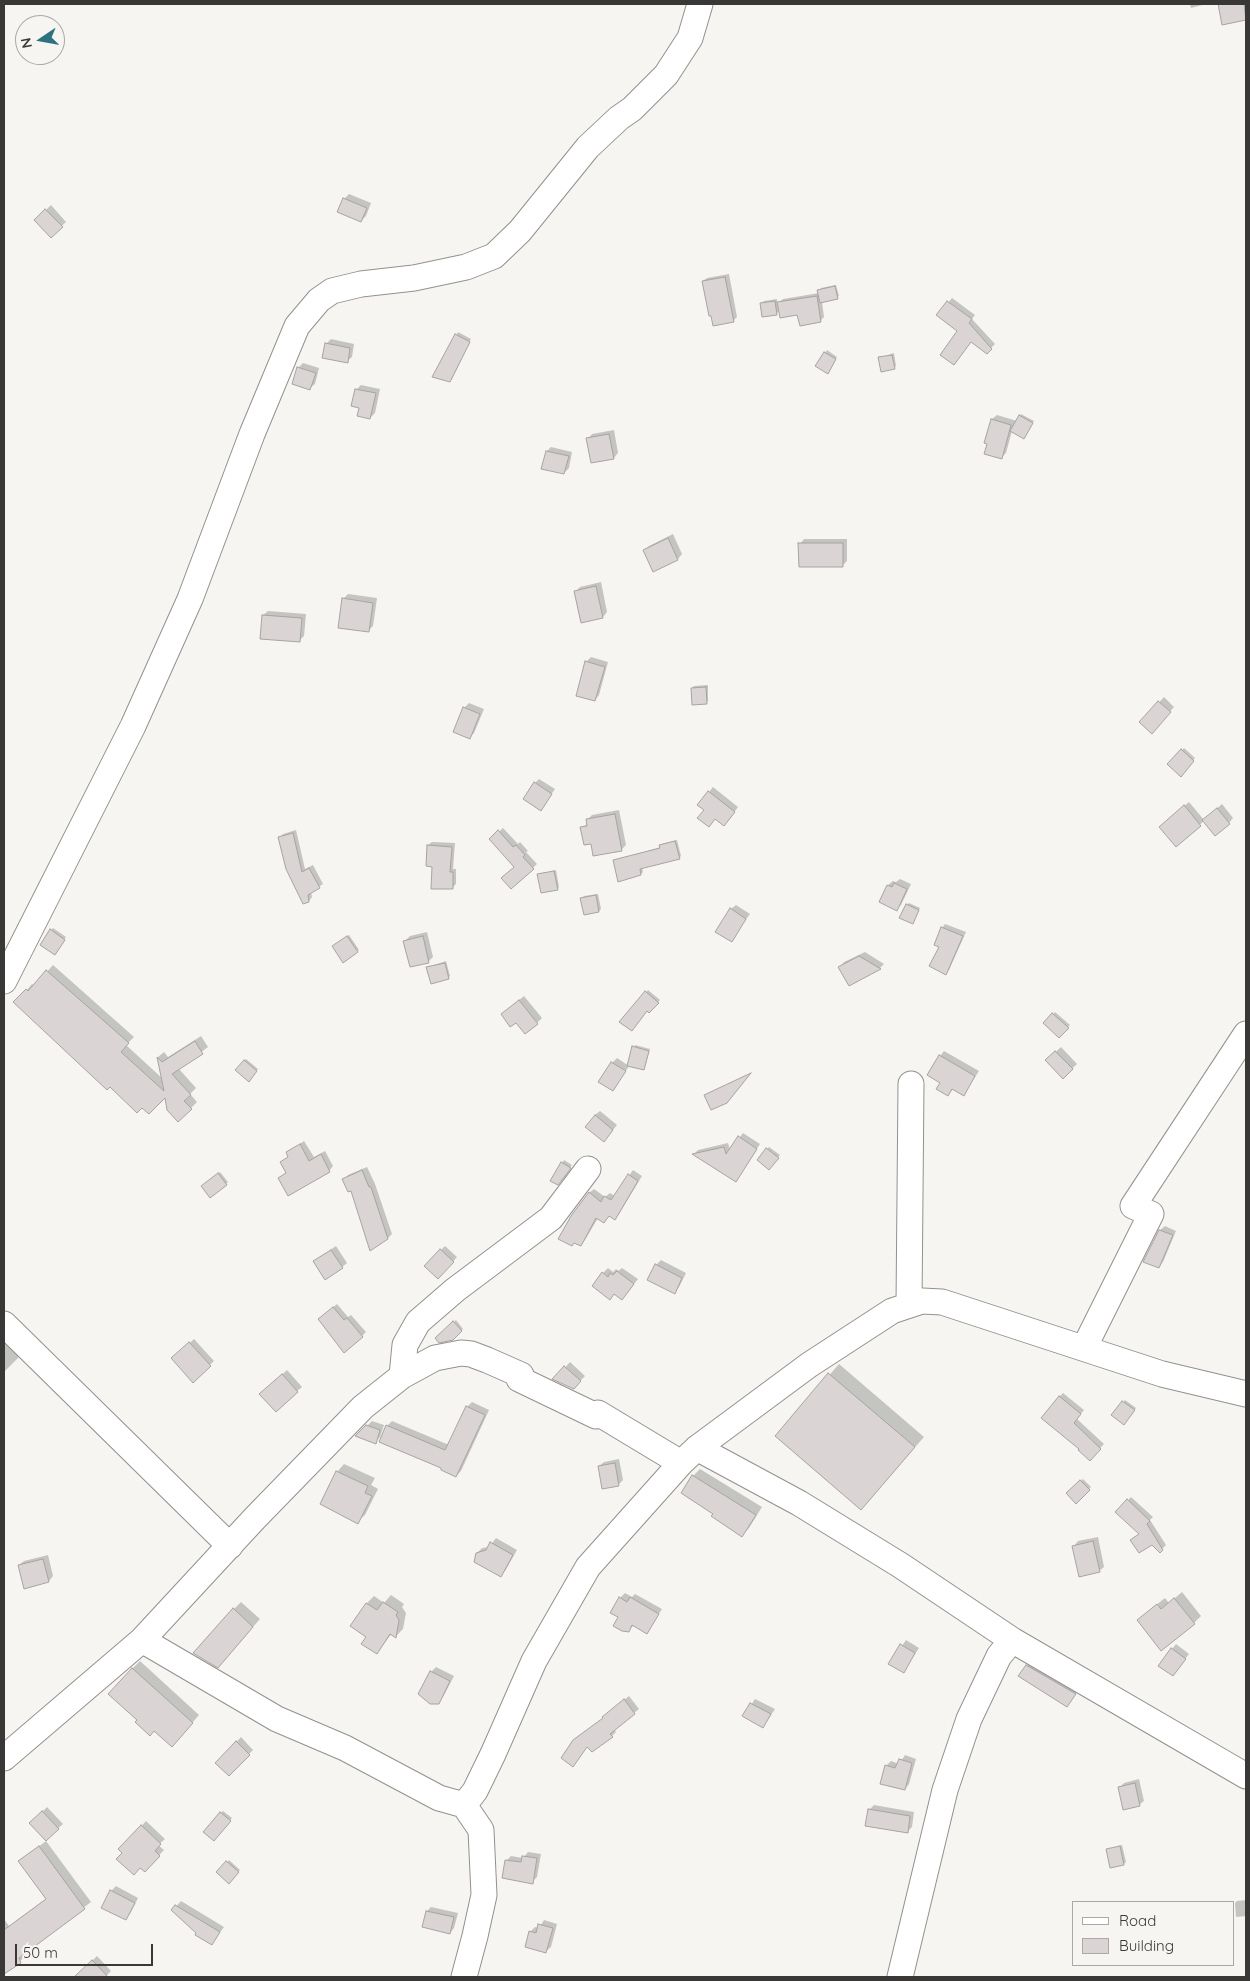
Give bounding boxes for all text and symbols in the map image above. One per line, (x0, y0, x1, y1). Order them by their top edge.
north arrow (15, 15, 65, 65)
text: N (16, 36, 36, 50)
legend (1072, 1901, 1235, 1966)
text: Road (1119, 1911, 1156, 1930)
scale bar (18, 1934, 155, 1966)
text: Building (1119, 1936, 1174, 1955)
text: 50 m (23, 1943, 58, 1962)

